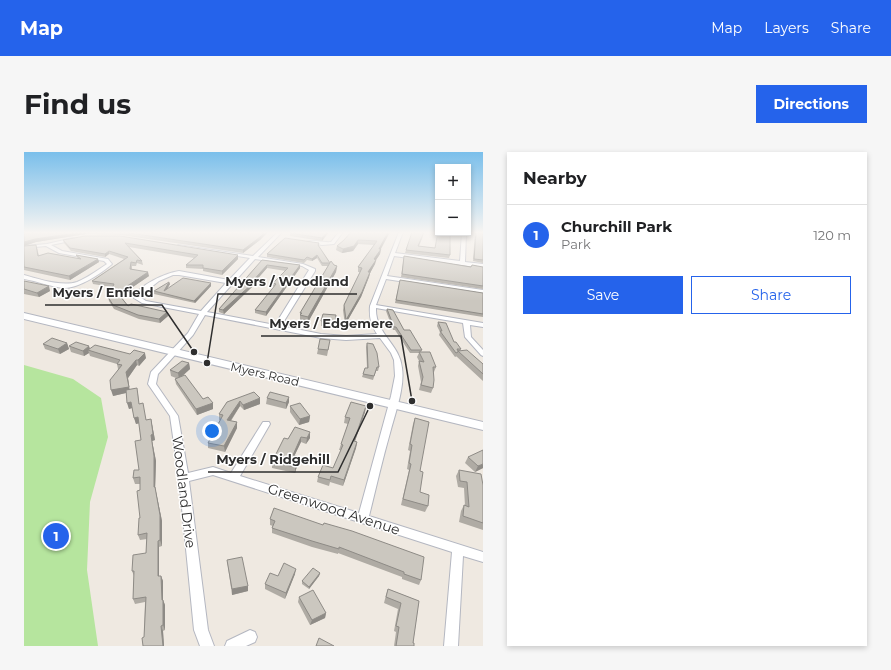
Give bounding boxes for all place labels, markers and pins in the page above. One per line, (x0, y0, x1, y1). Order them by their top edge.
callout: Myers / Woodland (218, 269, 357, 294)
callout: Myers / Enfield (45, 280, 162, 305)
callout: Myers / Edgemere (261, 311, 401, 336)
callout: Myers / Ridgehill (208, 447, 338, 472)
pin: 1 (43, 521, 69, 551)

